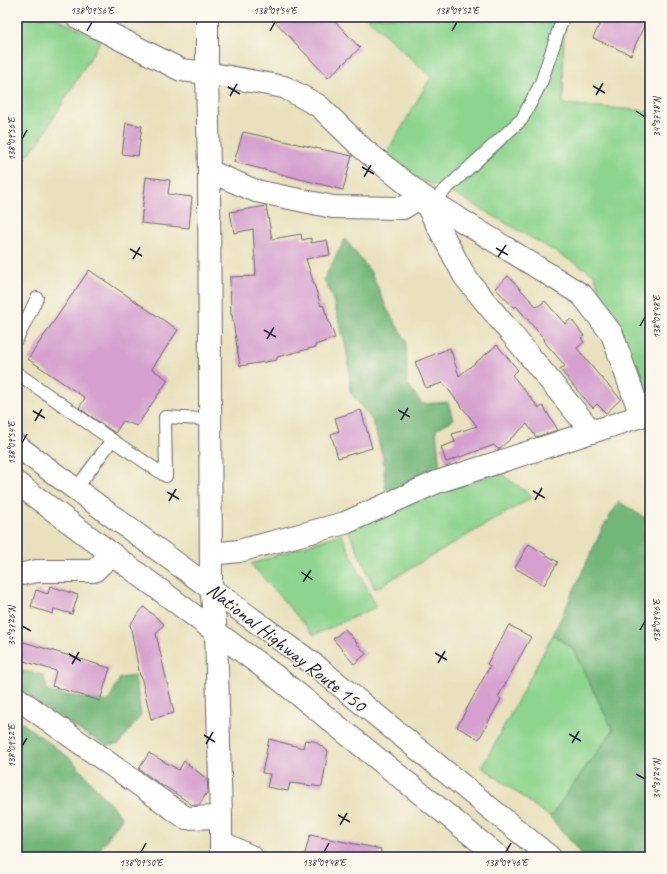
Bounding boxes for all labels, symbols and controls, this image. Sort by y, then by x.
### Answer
text: 138°09'56"E [70,4,115,17]
text: 138°09'54"E [253,4,298,17]
text: 138°09'52"E [435,4,480,17]
text: 34°37'18"N [650,95,663,137]
text: 138°09'56"E [5,116,18,161]
text: 138°09'48"E [650,294,663,339]
text: 138°09'54"E [5,420,18,465]
street label: National Highway Route 150 [202,577,373,719]
text: 138°09'46"E [650,598,663,643]
text: 34°37'26"N [5,604,18,646]
text: 138°09'52"E [5,723,18,768]
text: 34°37'24"N [650,757,663,799]
text: 138°09'50"E [119,856,164,869]
text: 138°09'48"E [302,856,347,869]
text: 138°09'46"E [484,856,529,869]

